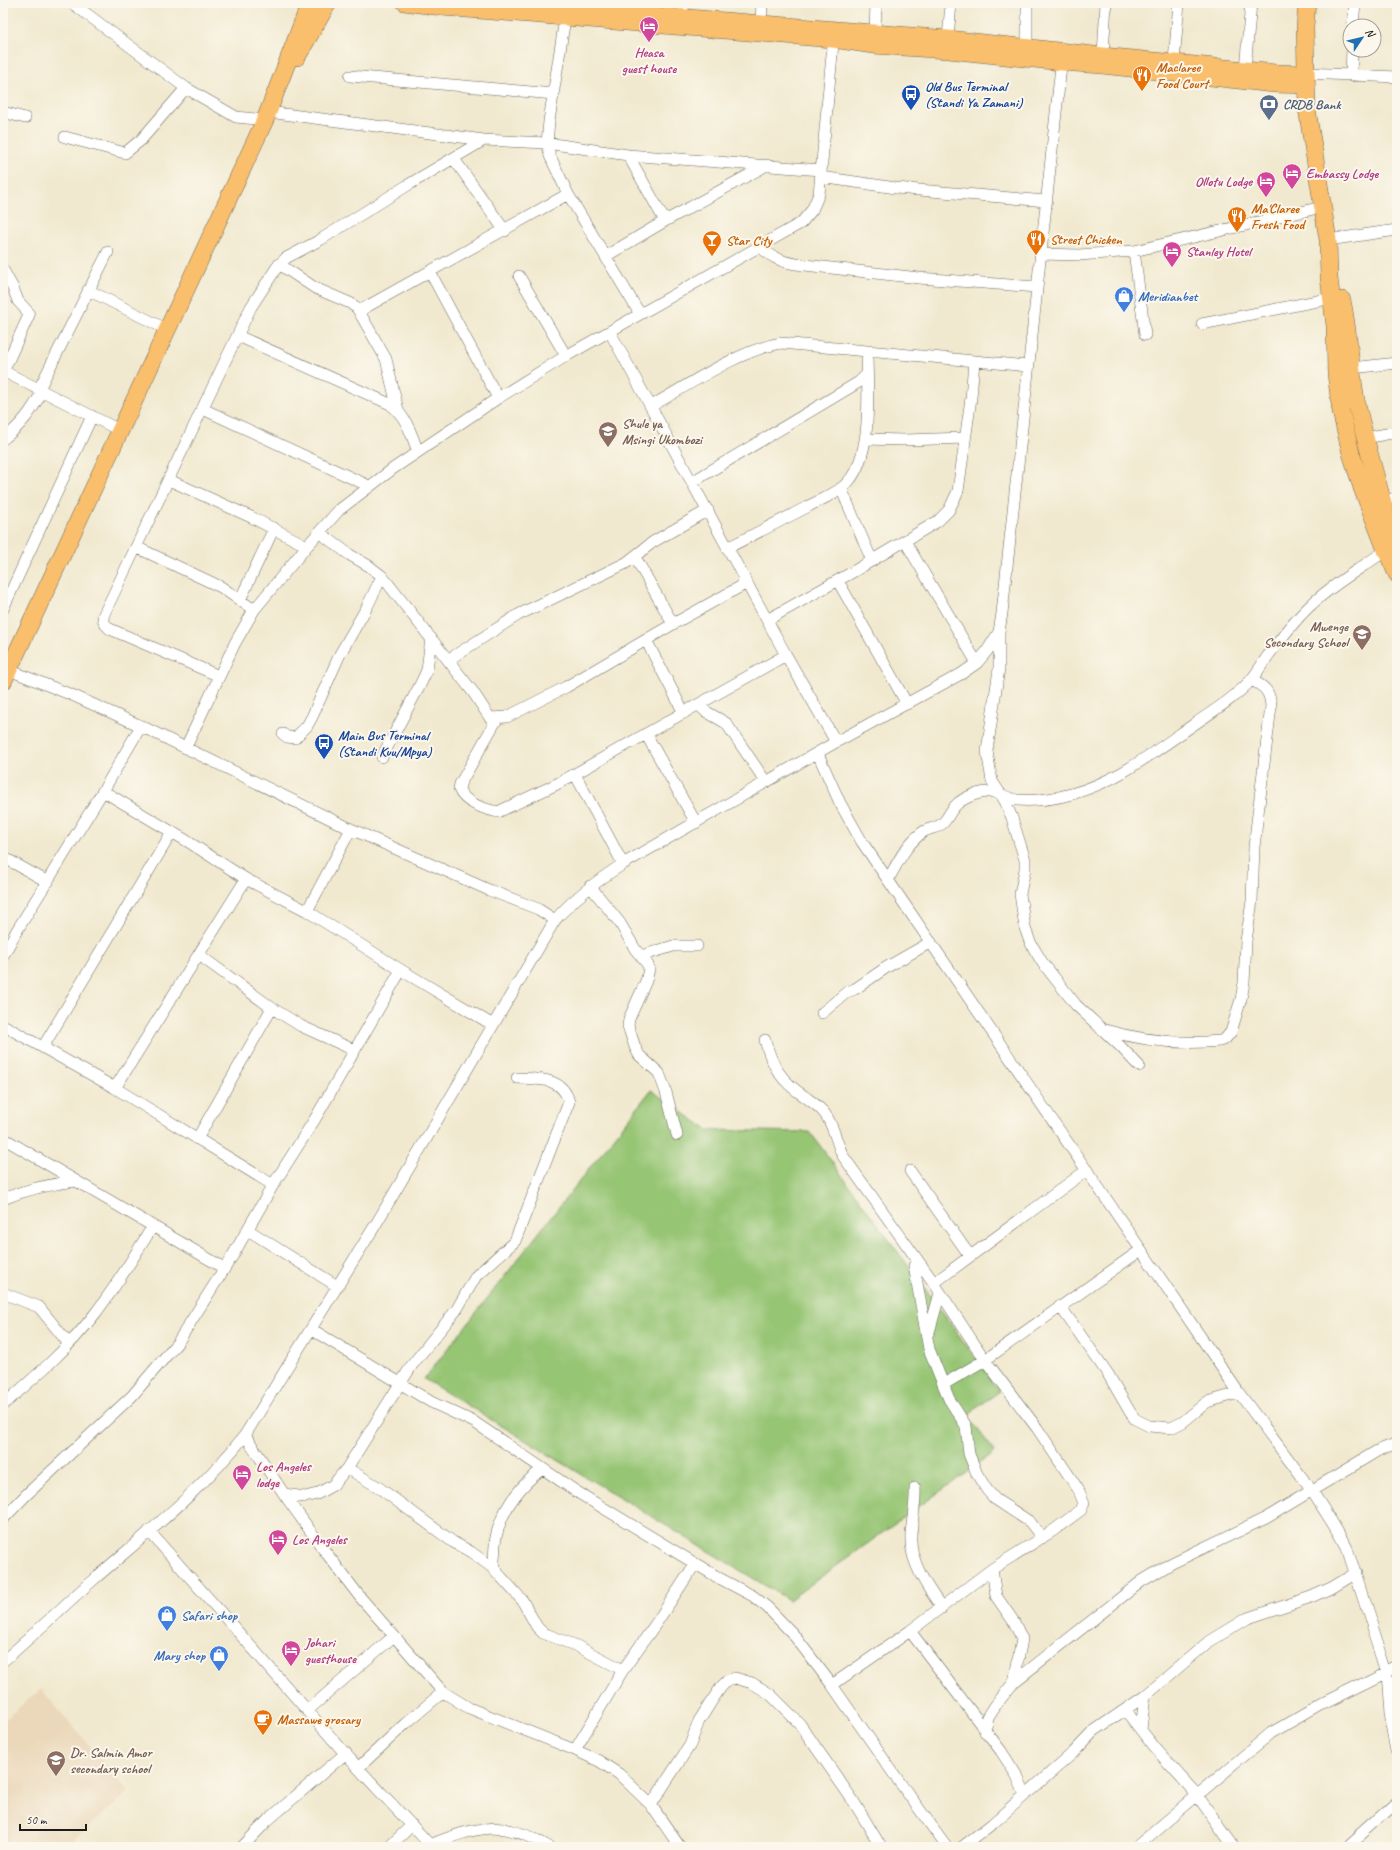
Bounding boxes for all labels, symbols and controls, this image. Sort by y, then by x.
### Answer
hotel icon: Heasa guest house [638,15,660,43]
north arrow [1342,18,1382,58]
text: N [1363,25,1379,41]
place label: Heasa guest house [622,44,677,77]
place label: Maclaree Food Court [1156,59,1211,92]
restaurant icon: Maclaree Food Court [1131,64,1153,92]
place label: Old Bus Terminal (Standi Ya Zamani) [925,78,1024,111]
bus stop icon: Old Bus Terminal (Standi Ya Zamani) [900,83,922,111]
bank icon: CRDB Bank [1258,93,1280,121]
place label: CRDB Bank [1283,96,1342,113]
hotel icon: Embassy Lodge [1281,162,1303,190]
place label: Embassy Lodge [1306,165,1380,182]
hotel icon: Ollotu Lodge [1255,170,1277,198]
place label: Ollotu Lodge [1195,173,1253,190]
place label: Ma'Claree Fresh Food [1251,200,1306,233]
restaurant icon: Ma'Claree Fresh Food [1226,205,1248,233]
restaurant icon: Street Chicken [1025,228,1047,256]
bar icon: Star City [701,229,723,257]
place label: Street Chicken [1050,231,1122,248]
place label: Star City [726,232,773,249]
hotel icon: Stanley Hotel [1161,240,1183,268]
place label: Stanley Hotel [1186,243,1253,260]
shop icon: Meridianbet [1113,285,1135,313]
place label: Meridianbet [1138,288,1200,305]
place label: Shule ya Msingi Ukombozi [622,415,704,448]
school or university icon: Shule ya Msingi Ukombozi [597,420,619,448]
place label: Mwenge Secondary School [1264,618,1351,651]
school or university icon: Mwenge Secondary School [1351,623,1373,651]
place label: Main Bus Terminal (Standi Kuu/Mpya) [338,727,433,760]
bus stop icon: Main Bus Terminal (Standi Kuu/Mpya) [313,732,335,760]
place label: Los Angeles lodge [256,1458,313,1491]
hotel icon: Los Angeles lodge [231,1463,253,1491]
hotel icon: Los Angeles [267,1528,289,1556]
place label: Los Angeles [292,1531,349,1548]
shop icon: Safari shop [156,1604,178,1632]
place label: Safari shop [181,1607,239,1624]
place label: Johari guesthouse [304,1634,357,1667]
hotel icon: Johari guesthouse [280,1639,302,1667]
shop icon: Mary shop [208,1644,230,1672]
place label: Mary shop [153,1647,207,1664]
cafe icon: Massawe grosary [252,1708,274,1736]
place label: Massawe grosary [277,1711,361,1728]
place label: Dr. Salmin Amor secondary school [70,1744,153,1777]
school or university icon: Dr. Salmin Amor secondary school [45,1749,67,1777]
scale bar [20,1806,86,1832]
text: 50 m [26,1812,48,1828]

